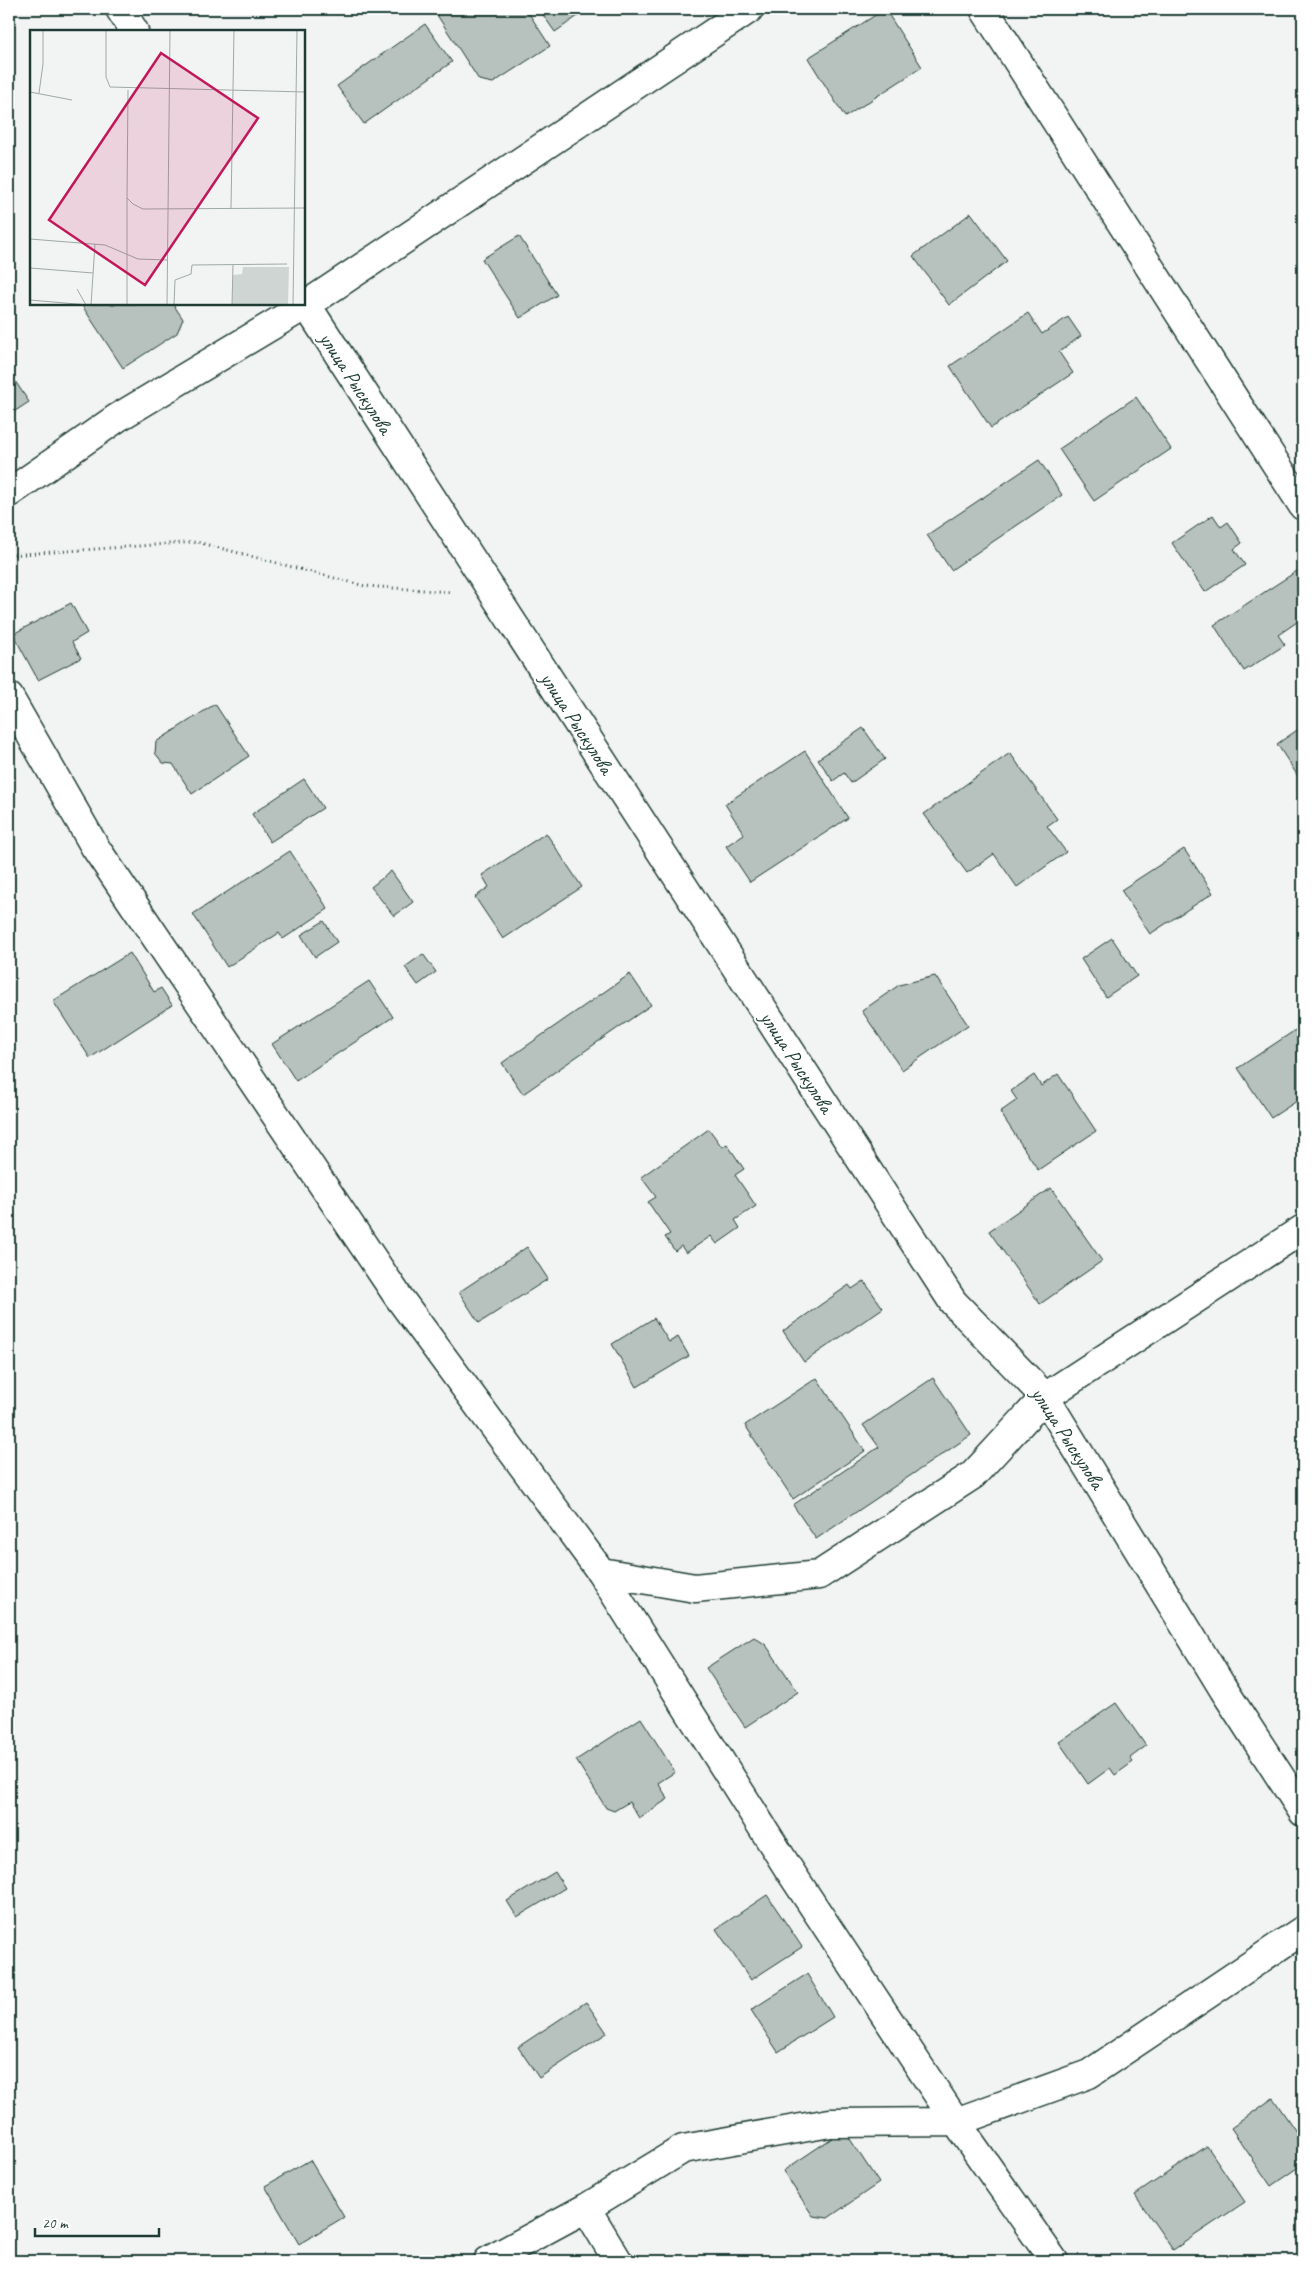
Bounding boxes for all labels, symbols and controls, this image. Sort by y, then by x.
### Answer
inset map [30,30,305,305]
street label: улица Рыскулова [312,325,400,441]
street label: улица Рыскулова [533,665,621,781]
street label: улица Рыскулова [753,1004,841,1120]
street label: улица Рыскулова [1024,1380,1112,1496]
scale bar [35,2205,159,2237]
text: 20 m [42,2214,69,2233]

